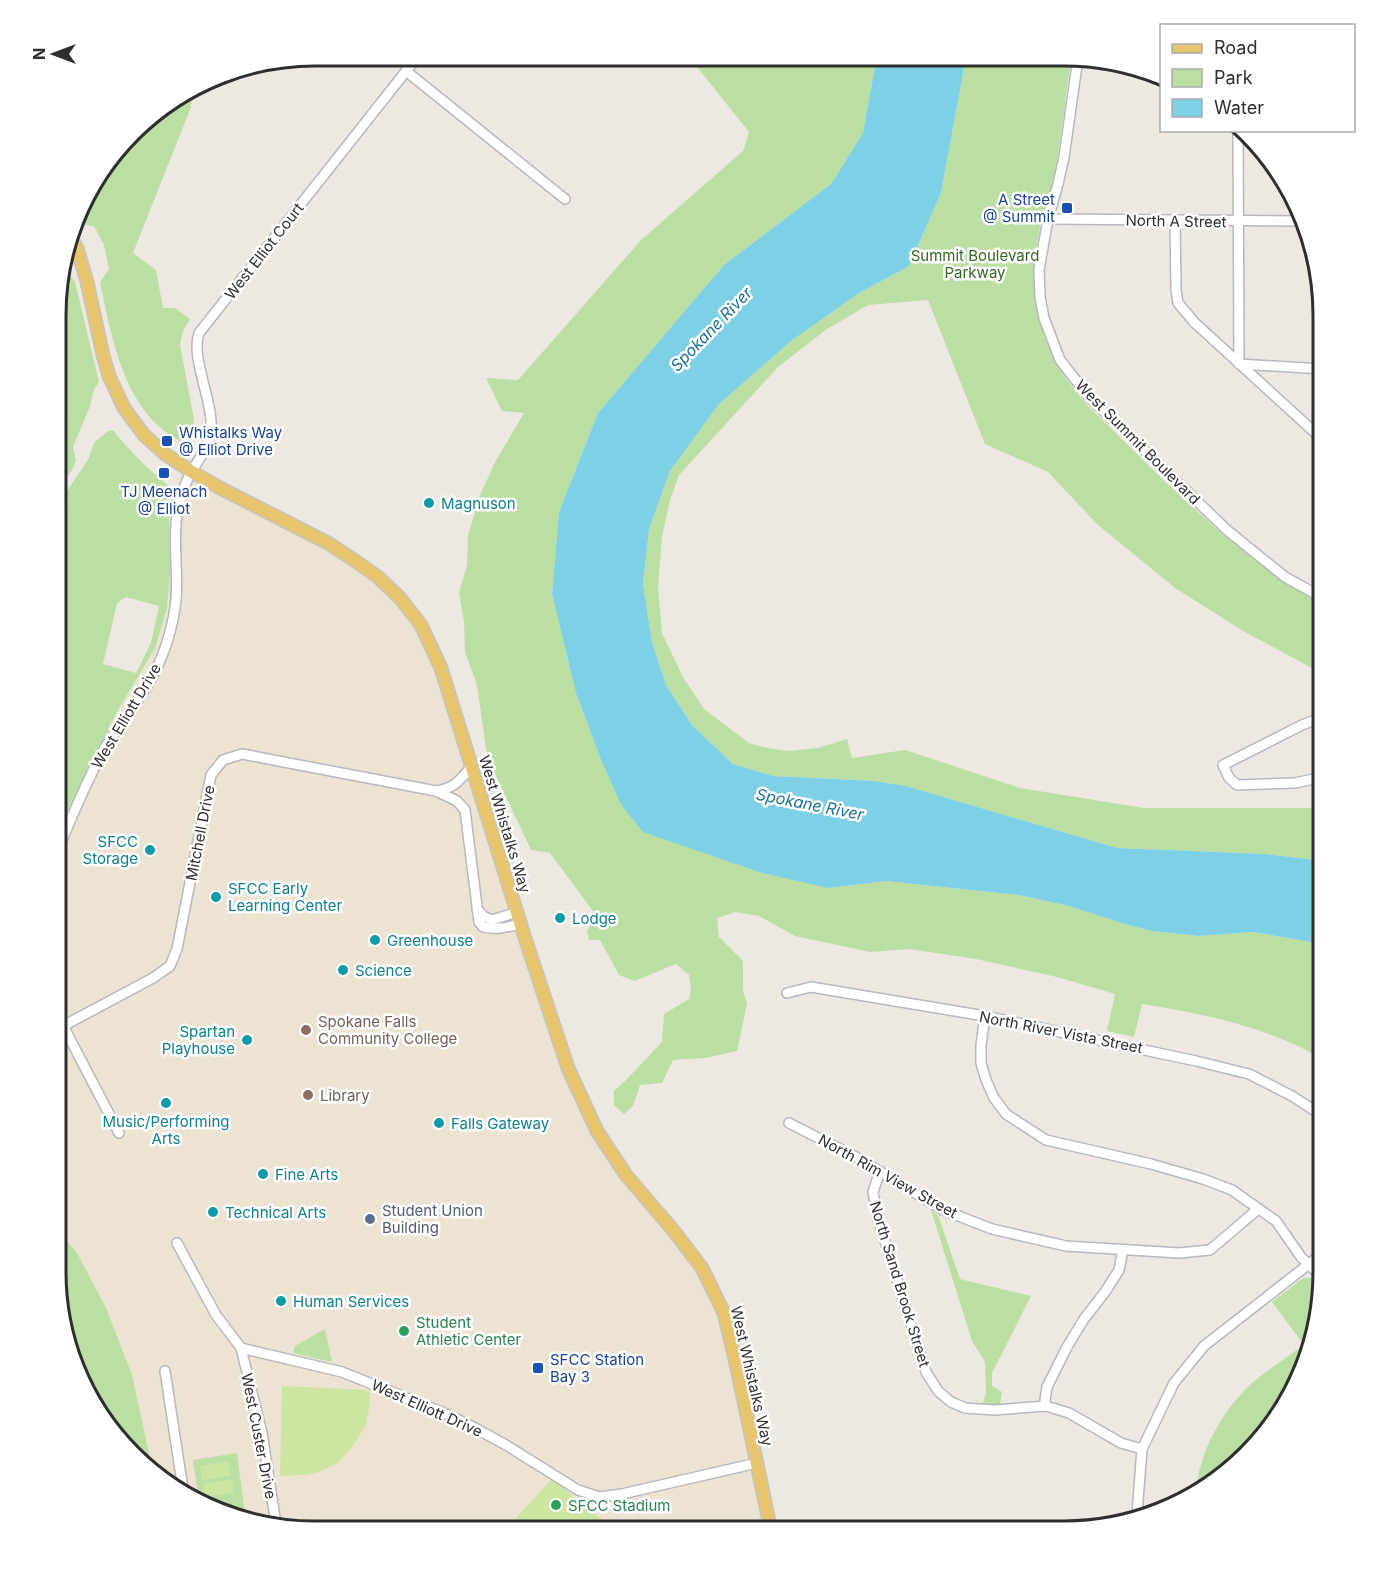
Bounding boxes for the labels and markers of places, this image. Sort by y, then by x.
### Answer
place label: A Street @ Summit [983,190,1055,226]
marker: A Street @ Summit [1060,201,1074,215]
place label: Whistalks Way @ Elliot Drive [179,423,283,459]
marker: Whistalks Way @ Elliot Drive [160,434,174,448]
marker: TJ Meenach @ Elliot [157,466,171,480]
place label: TJ Meenach @ Elliot [121,482,207,518]
place label: Magnuson [441,494,516,513]
marker: Magnuson [422,496,436,510]
place label: SFCC Storage [83,832,138,868]
marker: SFCC Storage [143,843,157,857]
place label: SFCC Early Learning Center [228,879,343,915]
marker: SFCC Early Learning Center [209,890,223,904]
place label: Lodge [572,909,617,928]
marker: Lodge [553,911,567,925]
place label: Greenhouse [387,931,473,950]
marker: Greenhouse [368,933,382,947]
place label: Science [355,961,412,980]
marker: Science [336,963,350,977]
place label: Spokane Falls Community College [318,1012,457,1048]
place label: Spartan Playhouse [162,1022,235,1058]
marker: Spokane Falls Community College [299,1023,313,1037]
marker: Spartan Playhouse [240,1033,254,1047]
place label: Library [320,1086,370,1105]
marker: Library [301,1088,315,1102]
marker: Music/Performing Arts [159,1096,173,1110]
place label: Music/Performing Arts [103,1112,229,1148]
place label: Falls Gateway [451,1114,550,1133]
marker: Falls Gateway [432,1116,446,1130]
place label: Fine Arts [275,1165,338,1184]
marker: Fine Arts [256,1167,270,1181]
place label: Student Union Building [382,1201,483,1237]
place label: Technical Arts [225,1203,326,1222]
marker: Technical Arts [206,1205,220,1219]
marker: Student Union Building [363,1212,377,1226]
place label: Human Services [293,1292,409,1311]
marker: Human Services [274,1294,288,1308]
place label: Student Athletic Center [416,1313,522,1349]
marker: Student Athletic Center [397,1324,411,1338]
place label: SFCC Station Bay 3 [550,1350,644,1386]
marker: SFCC Station Bay 3 [531,1361,545,1375]
place label: SFCC Stadium [568,1496,670,1515]
marker: SFCC Stadium [549,1498,563,1512]

